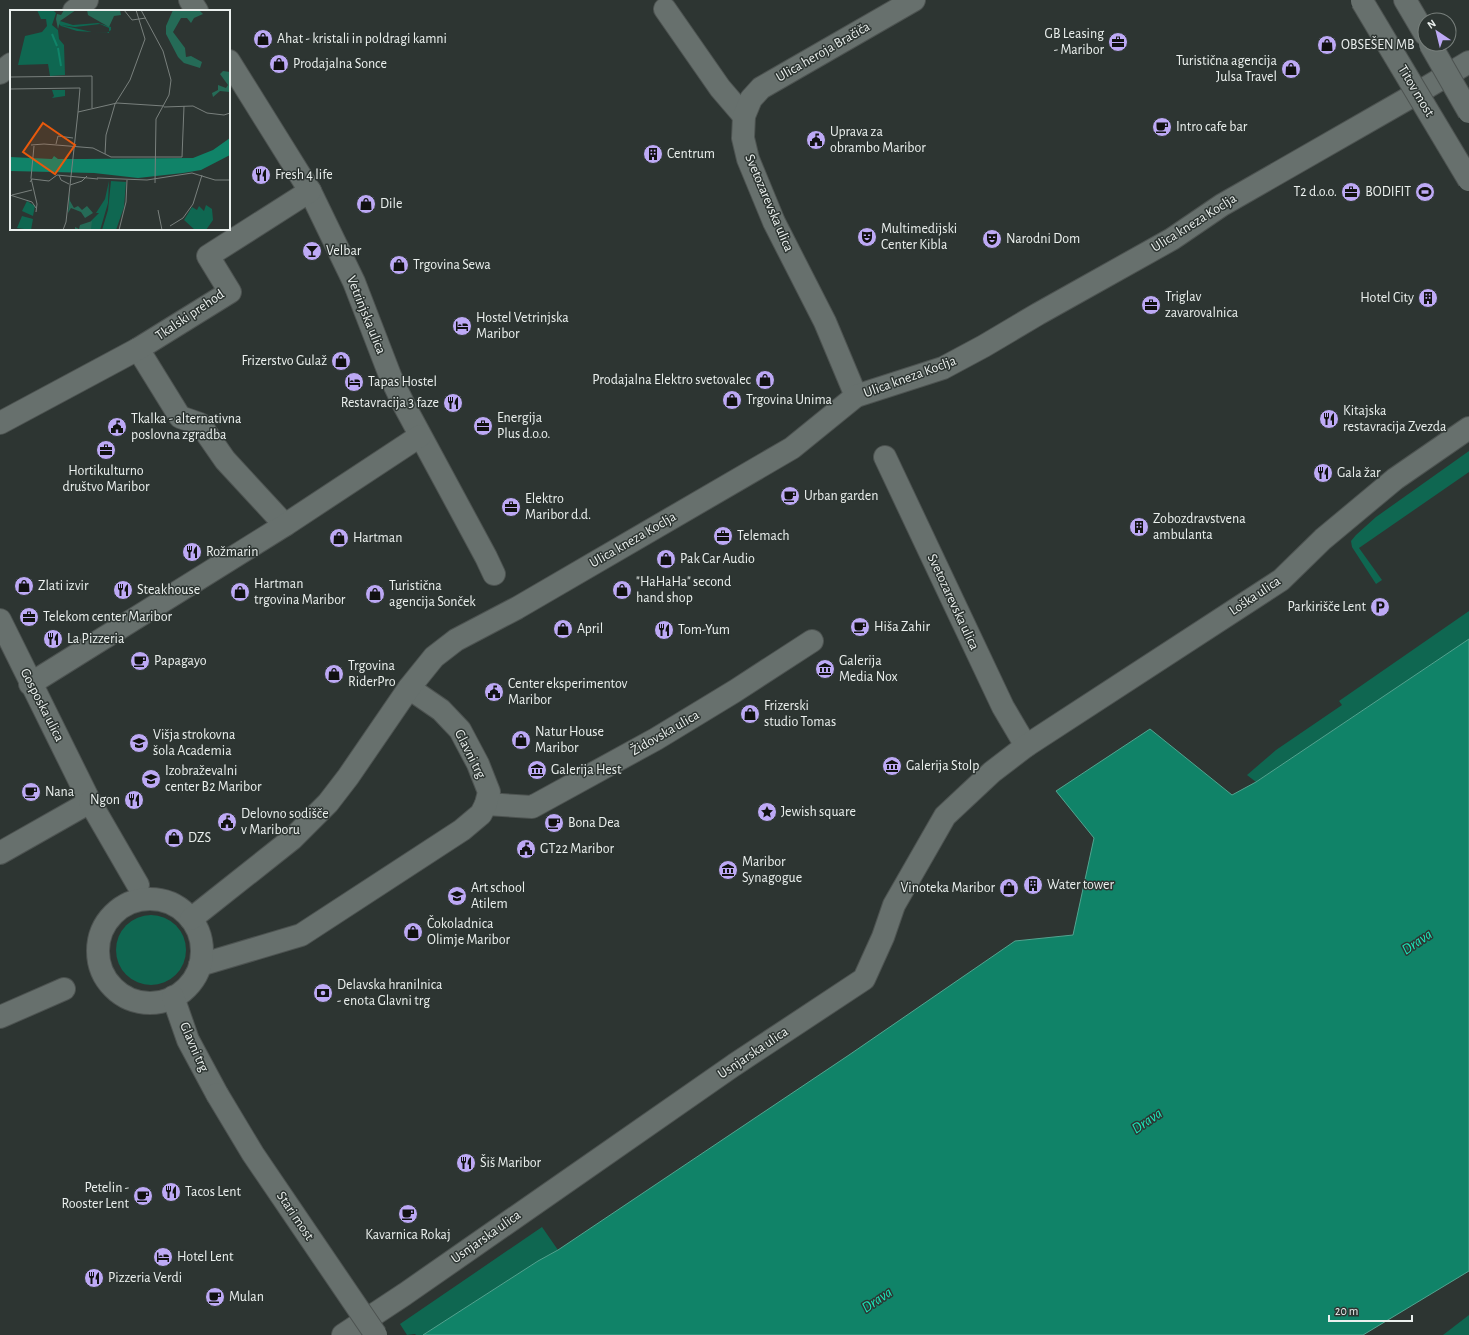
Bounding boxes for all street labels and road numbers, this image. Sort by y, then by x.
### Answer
street label: Ulica heroja Bračiča [774,19,873,85]
street label: Titov most [1395,63,1437,120]
street label: Svetozarevska ulica [742,152,796,254]
street label: Ulica kneza Koclja [1149,191,1239,255]
street label: Vetrinjska ulica [344,274,388,357]
street label: Tkalski prehod [153,287,227,343]
street label: Ulica kneza Koclja [862,354,959,400]
street label: Ulica kneza Koclja [587,509,679,570]
street label: Svetozarevska ulica [925,552,982,653]
street label: Loška ulica [1227,574,1284,618]
street label: Gosposka ulica [18,666,67,744]
street label: Židovska ulica [627,706,702,758]
street label: Glavni trg [452,727,488,781]
street label: Glavni trg [177,1020,211,1074]
street label: Usnjarska ulica [715,1024,791,1082]
street label: Stari most [274,1189,317,1243]
street label: Usnjarska ulica [449,1208,524,1266]

